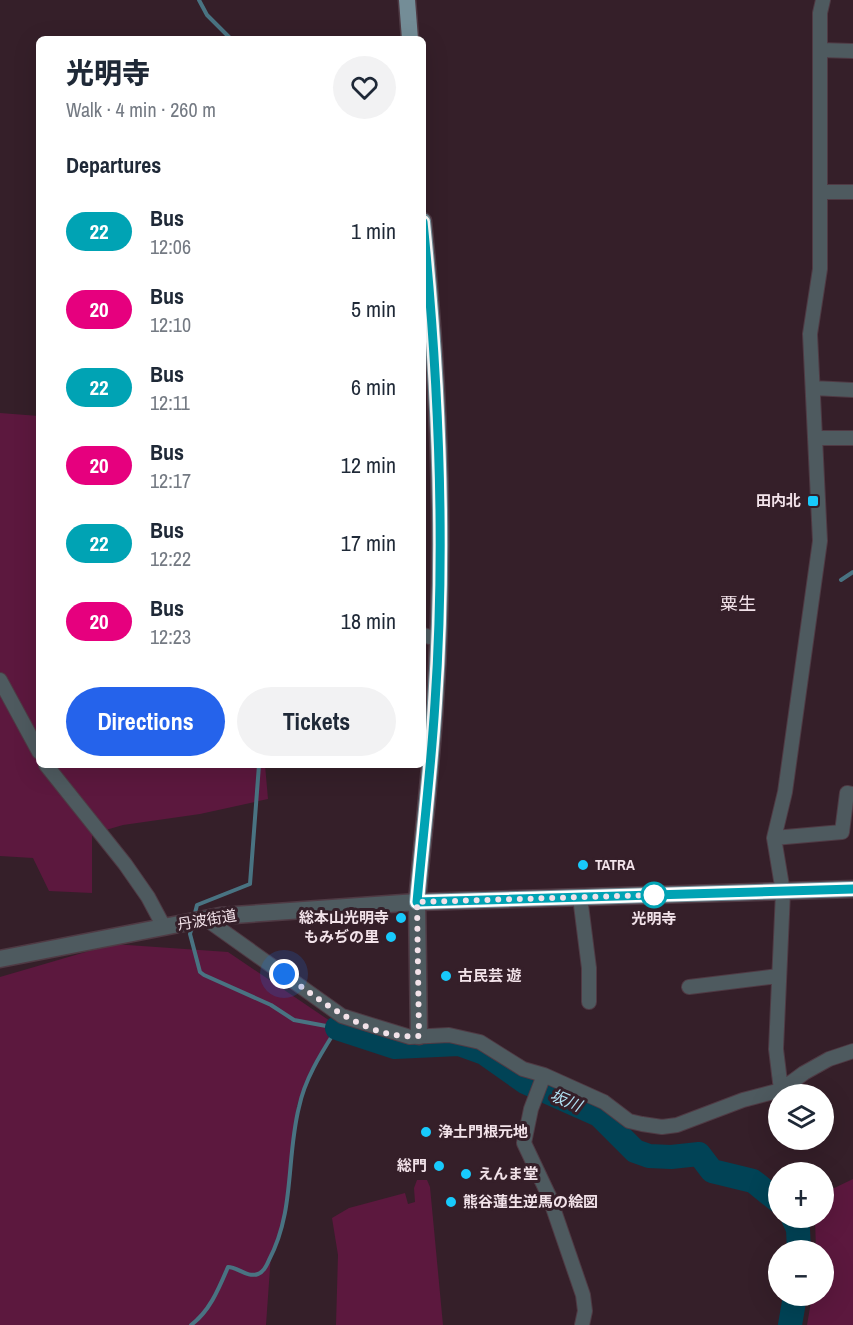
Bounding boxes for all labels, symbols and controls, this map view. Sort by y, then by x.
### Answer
text: 光明寺 [66,54,150,92]
button: heart [333,56,396,119]
text: Walk · 4 min · 260 m [66,96,216,123]
text: Departures [66,150,161,180]
text: Bus [150,203,184,233]
text: 1 min [351,216,396,246]
text: 22 [89,217,109,246]
text: 12:06 [150,233,191,260]
text: Bus [150,281,184,311]
text: 5 min [351,294,396,324]
text: 20 [89,295,109,324]
text: 12:10 [150,311,191,338]
text: Bus [150,359,184,389]
text: 6 min [351,372,396,402]
text: 22 [89,373,109,402]
text: 12:11 [150,389,190,416]
text: Bus [150,437,184,467]
text: 12 min [341,450,396,480]
text: 20 [89,451,109,480]
text: 12:17 [150,467,191,494]
place label: 田内北 [756,490,801,511]
marker: 田内北 [806,494,820,508]
text: Bus [150,515,184,545]
text: 17 min [341,528,396,558]
text: 22 [89,529,109,558]
text: 12:22 [150,545,191,572]
district label: 粟生 [720,591,756,616]
text: Bus [150,593,184,623]
text: 18 min [341,606,396,636]
text: 20 [89,607,109,636]
text: 12:23 [150,623,191,650]
button: Directions [66,687,225,756]
button: Tickets [237,687,396,756]
place label: TATRA [595,854,635,875]
marker: TATRA [576,858,590,872]
marker: 光明寺 [641,882,667,908]
street label: 丹波街道 [176,904,238,935]
place label: 総本山光明寺 [299,907,389,928]
place label: 光明寺 [631,908,677,929]
marker: 総本山光明寺 [394,911,408,925]
place label: もみぢの里 [304,926,379,947]
marker: もみぢの里 [384,930,398,944]
your location [269,959,299,989]
place label: 古民芸 遊 [458,965,521,986]
marker: 古民芸 遊 [439,969,453,983]
water label: 坂川 [547,1084,587,1117]
map controls [768,1084,834,1306]
button: layers [768,1084,834,1150]
place label: 浄土門根元地 [438,1121,528,1142]
marker: 浄土門根元地 [419,1125,433,1139]
place label: 総門 [397,1155,427,1176]
marker: 総門 [432,1159,446,1173]
button: + [768,1162,834,1228]
place label: えんま堂 [478,1163,538,1184]
marker: えんま堂 [459,1167,473,1181]
place label: 熊谷蓮生逆馬の絵図 [463,1191,598,1212]
marker: 熊谷蓮生逆馬の絵図 [444,1195,458,1209]
button: − [768,1240,834,1306]

